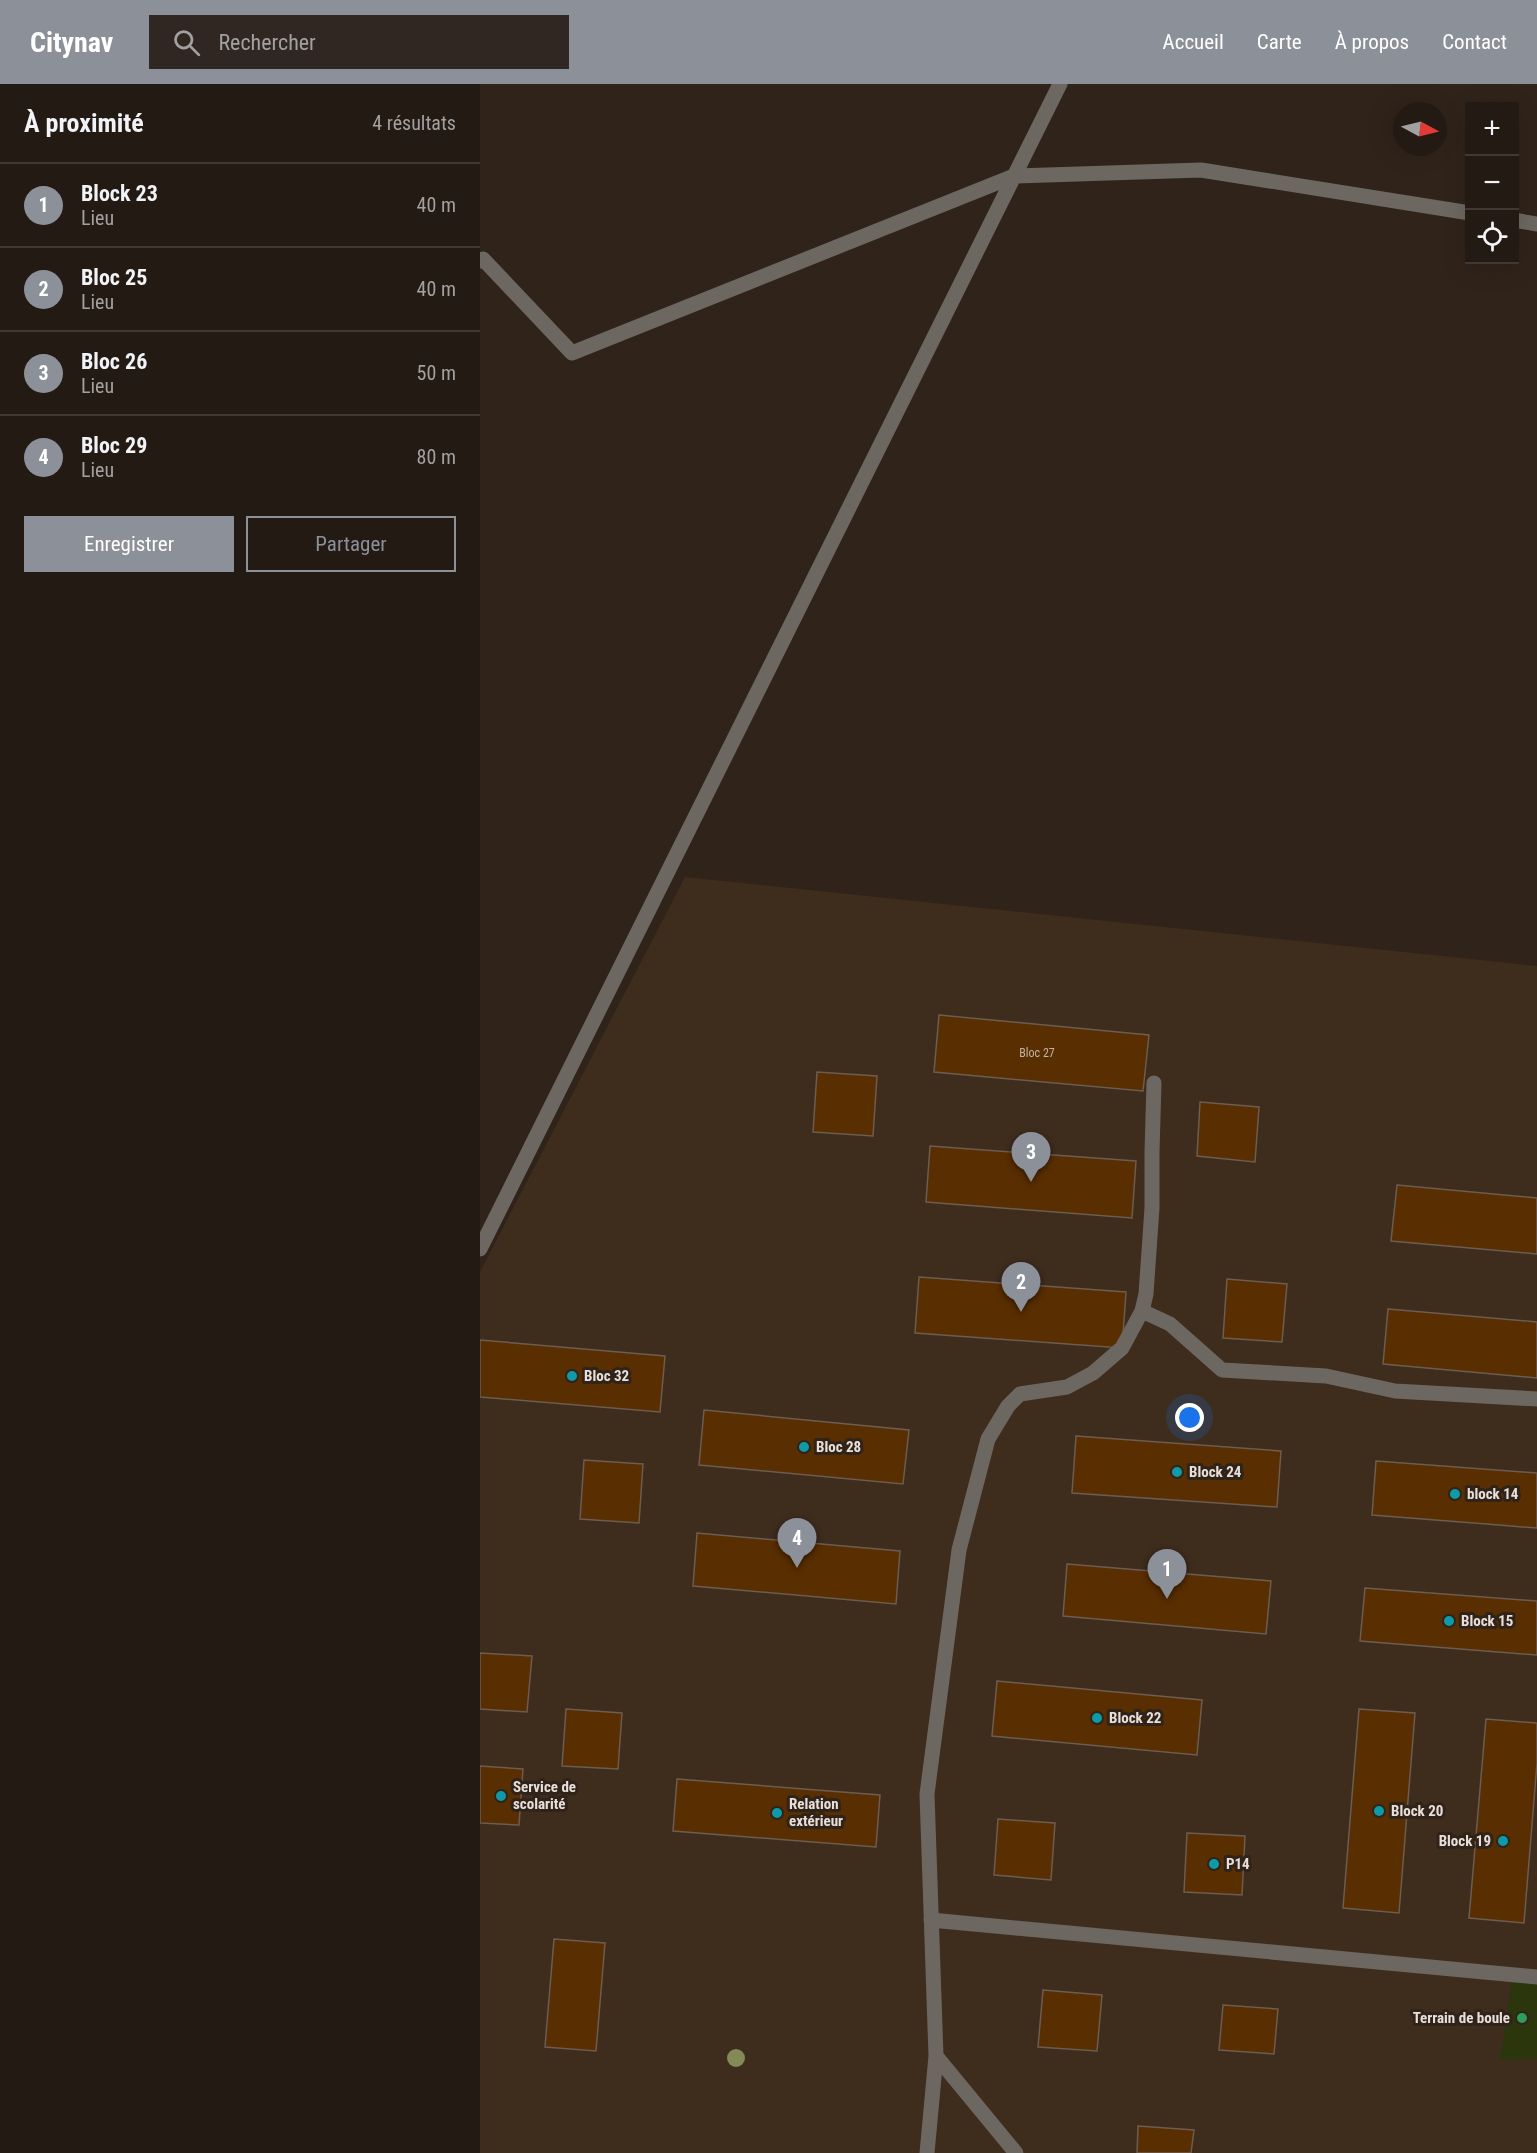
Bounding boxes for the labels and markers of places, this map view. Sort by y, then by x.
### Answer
pin: 3 [1012,1132,1050,1182]
pin: 2 [1002,1262,1040,1312]
place label: Bloc 32 [584,1367,629,1385]
marker: Bloc 32 [565,1369,579,1383]
place label: Bloc 28 [816,1438,861,1456]
marker: Bloc 28 [797,1440,811,1454]
place label: Block 24 [1189,1463,1242,1481]
marker: Block 24 [1170,1465,1184,1479]
place label: block 14 [1467,1485,1519,1503]
marker: block 14 [1448,1487,1462,1501]
pin: 4 [778,1518,816,1568]
pin: 1 [1148,1550,1186,1599]
place label: Block 15 [1461,1612,1513,1630]
marker: Block 15 [1442,1614,1456,1628]
place label: Block 22 [1109,1709,1161,1727]
marker: Block 22 [1090,1711,1104,1725]
place label: Service de scolarité [513,1778,576,1813]
marker: Service de scolarité [494,1789,508,1803]
place label: Relation extérieur [789,1795,843,1830]
place label: Block 20 [1391,1802,1443,1820]
marker: Block 20 [1372,1804,1386,1818]
marker: Relation extérieur [770,1806,784,1820]
place label: Block 19 [1439,1832,1491,1850]
marker: Block 19 [1496,1834,1510,1848]
place label: P14 [1226,1855,1250,1873]
marker: P14 [1207,1857,1221,1871]
place label: Terrain de boule [1413,2009,1510,2027]
marker: Terrain de boule [1515,2011,1529,2025]

